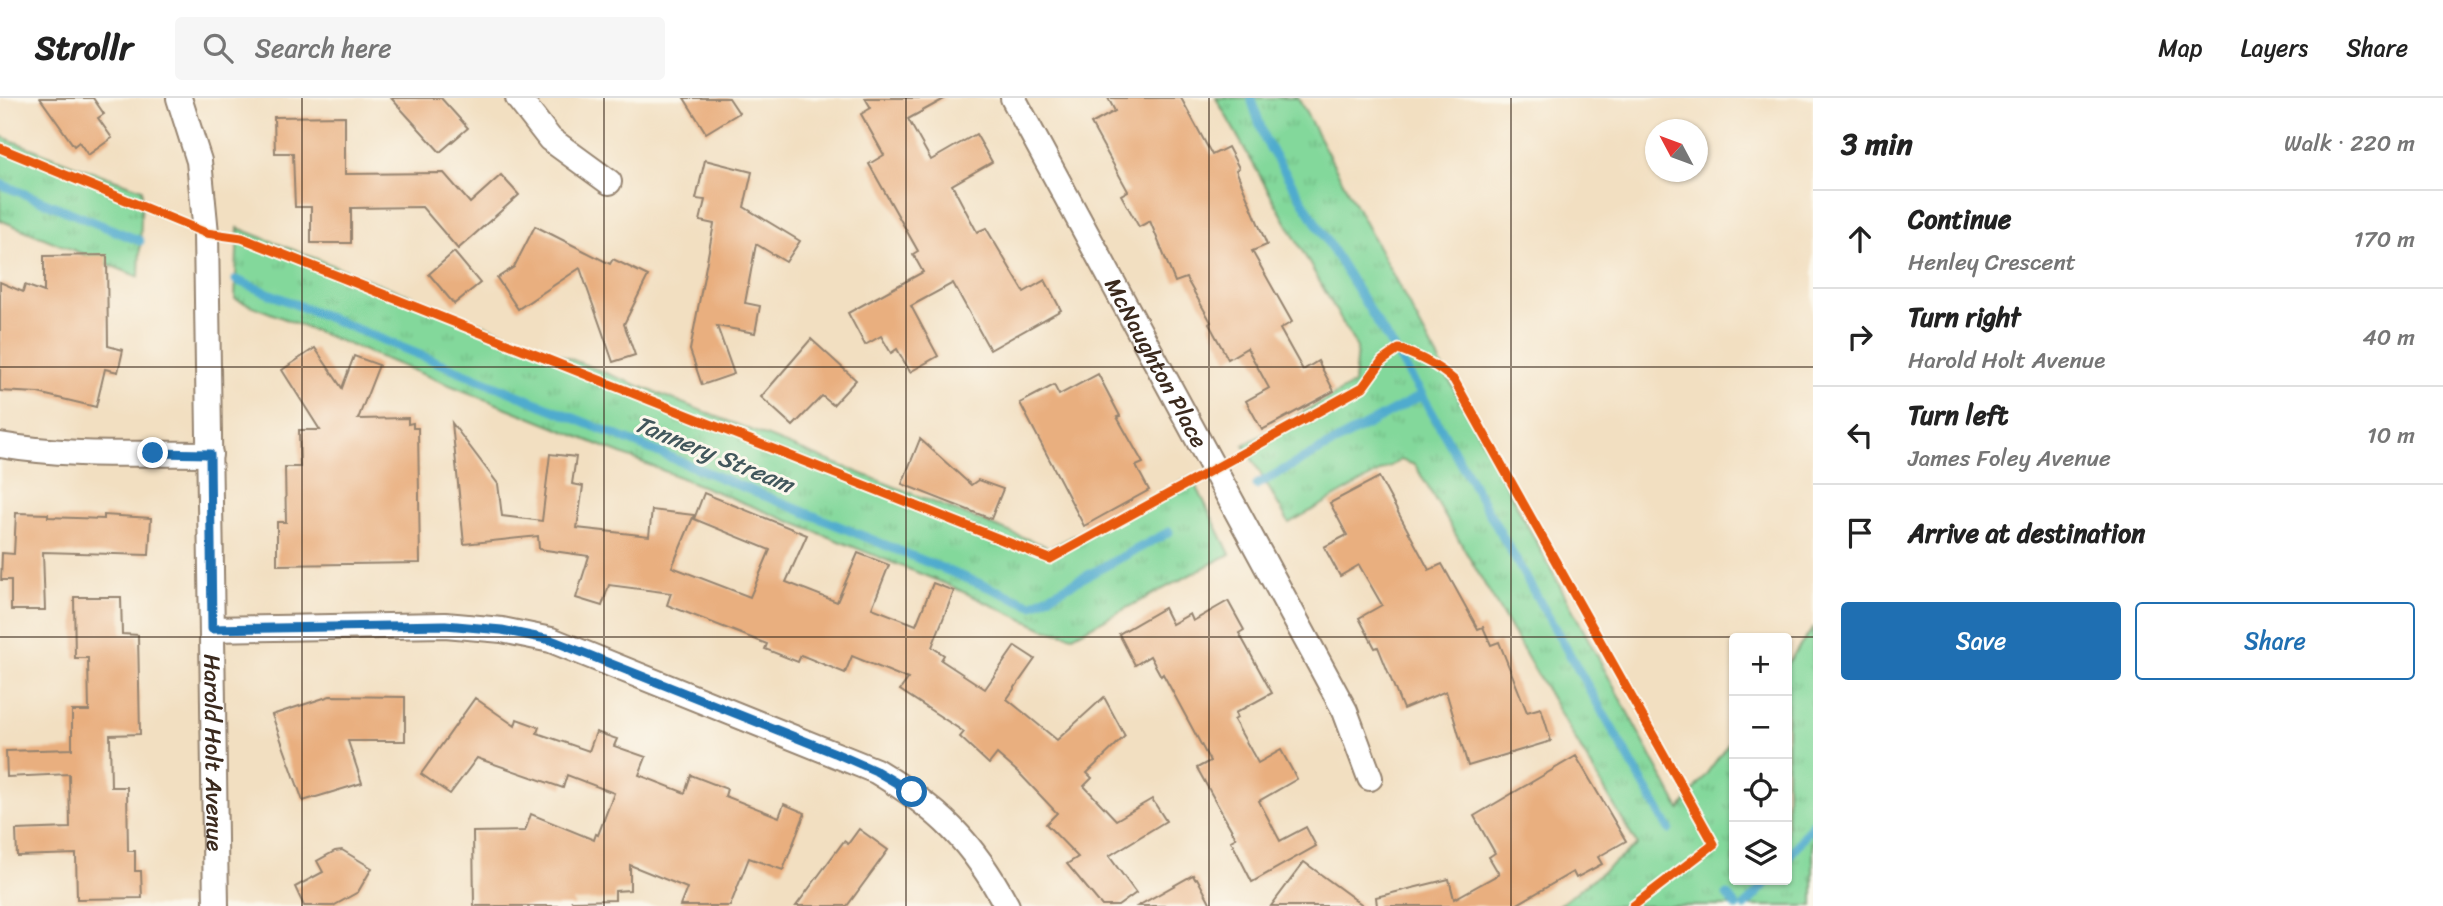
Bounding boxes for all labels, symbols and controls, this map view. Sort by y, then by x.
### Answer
search box [175,17,665,80]
text: Strollr [35,19,133,77]
text: Search here [255,25,392,71]
text: Map [2158,27,2203,69]
text: Layers [2241,27,2308,69]
text: Share [2346,27,2408,69]
icon: search [199,29,237,67]
text: 3 min [1841,117,1913,171]
north arrow [1645,119,1708,182]
text: Walk · 220 m [2284,123,2415,164]
text: Continue [1908,196,2011,242]
text: 170 m [2354,219,2415,260]
icon: ahead [1841,220,1879,258]
text: Henley Crescent [1908,242,2076,283]
street label: McNaughton Place [1093,270,1219,456]
text: Turn right [1908,294,2021,340]
text: 40 m [2362,317,2415,358]
icon: right [1841,318,1879,356]
text: Harold Holt Avenue [1908,340,2105,381]
text: Turn left [1908,392,2008,438]
water label: Tannery Stream [628,403,802,506]
text: 10 m [2367,415,2415,456]
icon: left [1841,416,1879,454]
route end [137,437,168,468]
text: James Foley Avenue [1908,438,2111,479]
text: Arrive at destination [1908,510,2145,556]
icon: arrive [1841,514,1879,552]
button: Save [1841,602,2121,680]
button: Share [2135,602,2415,680]
map controls [1729,633,1792,885]
button: + [1729,633,1792,696]
street label: Harold Holt Avenue [191,654,235,852]
button: − [1729,696,1792,759]
button: locate [1729,759,1792,822]
route start [896,776,927,807]
button: layers [1729,822,1792,885]

